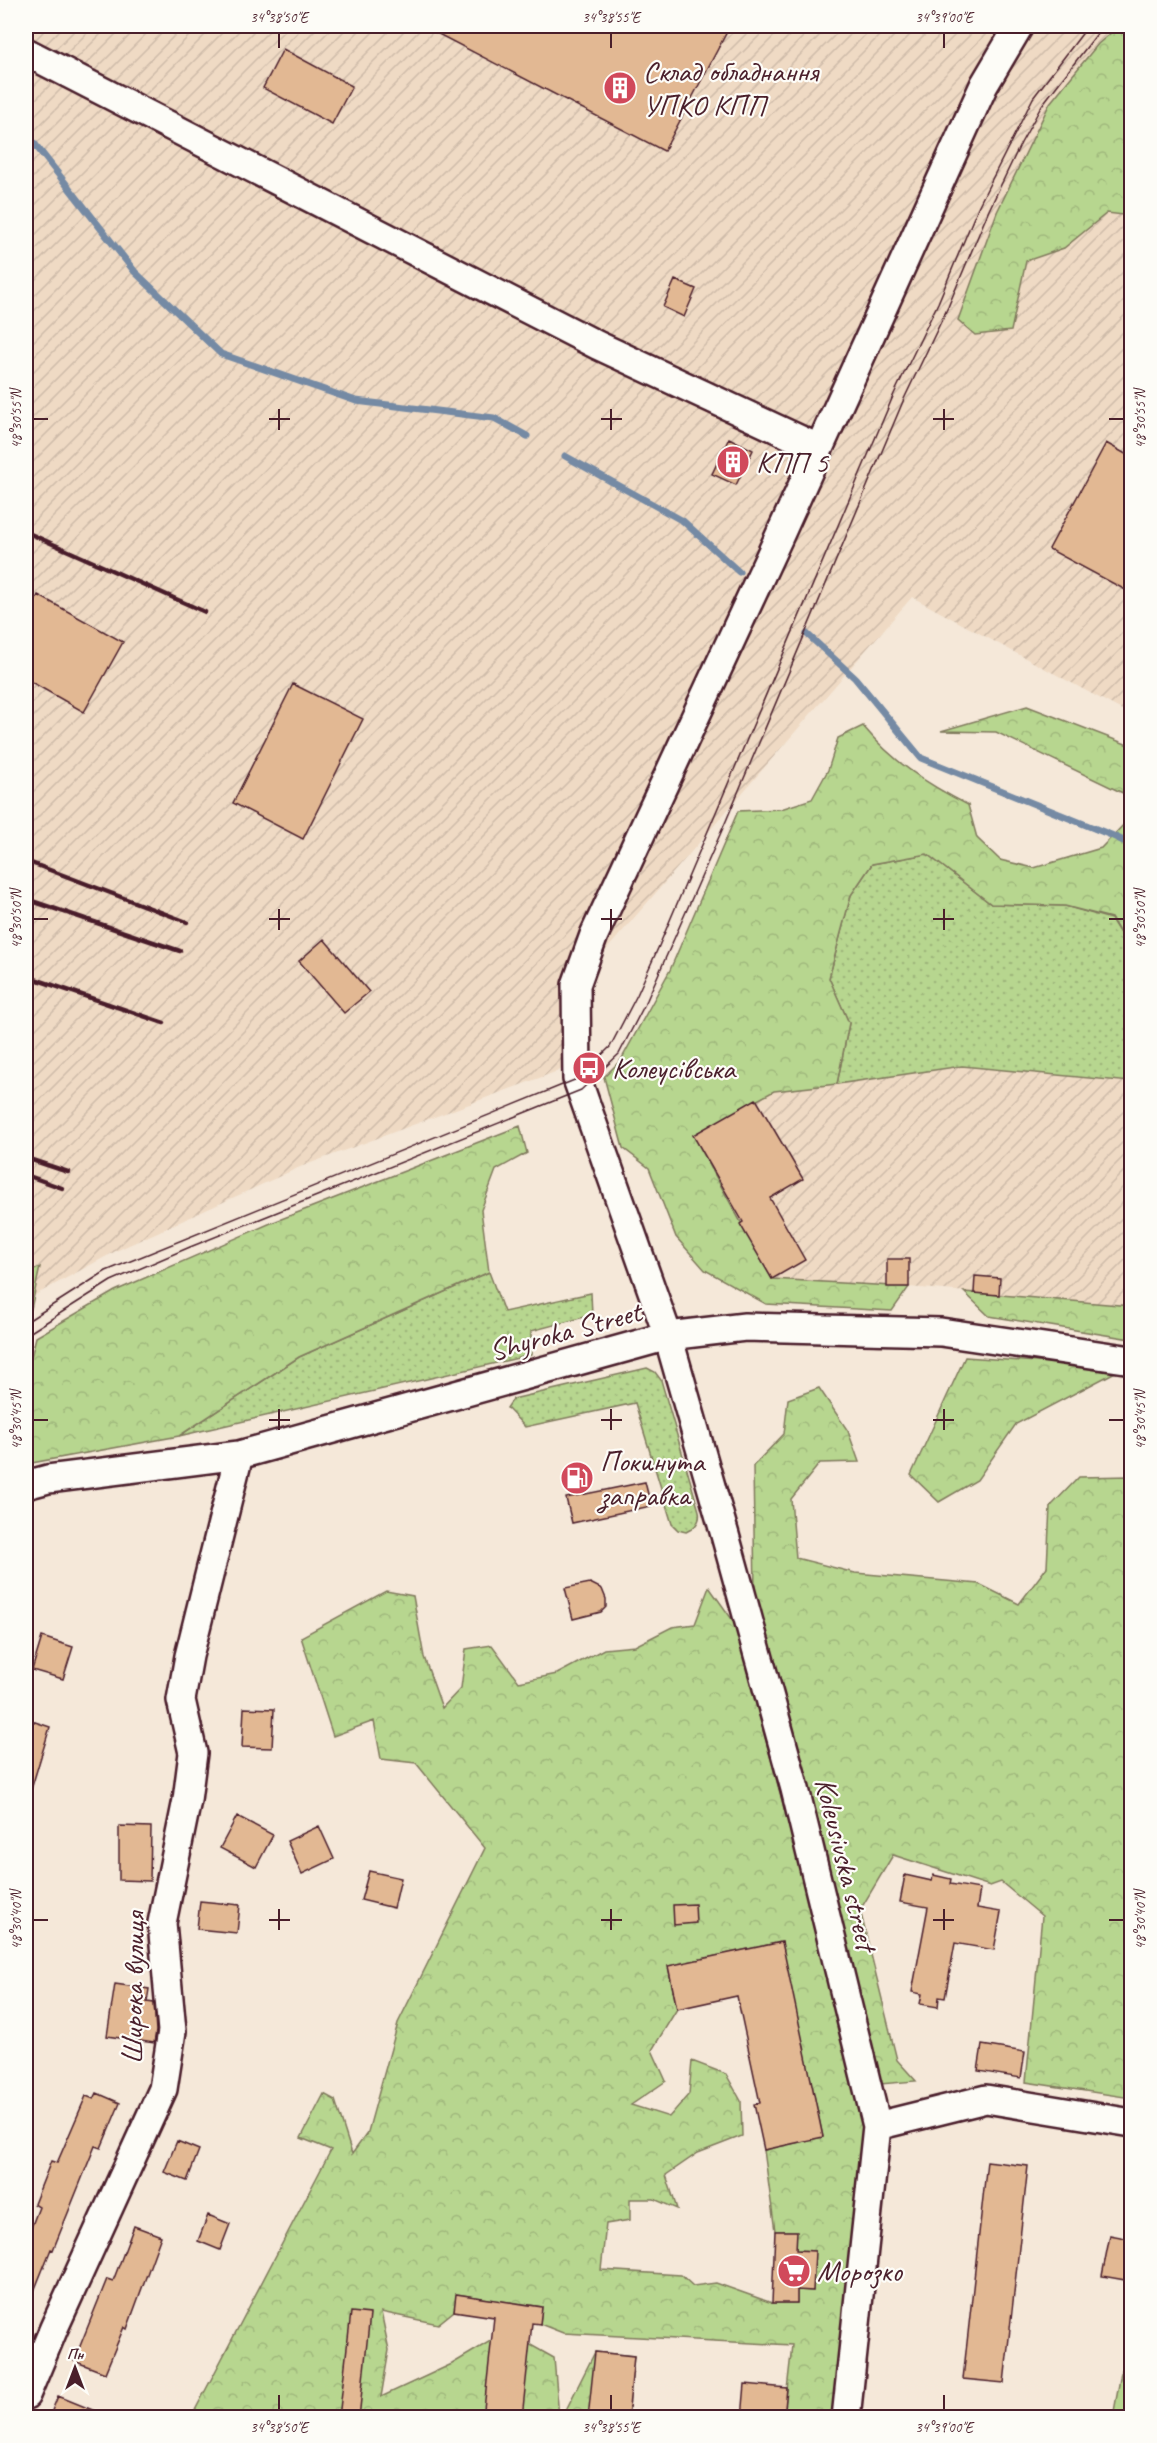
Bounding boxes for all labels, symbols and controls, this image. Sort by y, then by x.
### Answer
text: 34°38'50"E [250,8,310,27]
text: 34°38'55"E [582,8,642,27]
text: 34°39'00"E [915,8,975,27]
place label: Склад обладнання УПКО КПП [643,52,820,124]
building icon: Склад обладнання УПКО КПП [602,70,638,106]
text: 48°30'55"N [7,386,26,449]
text: 48°30'55"N [1131,386,1150,449]
place label: КПП 5 [756,443,829,481]
building icon: КПП 5 [715,444,751,480]
text: 48°30'50"N [7,886,26,949]
text: 48°30'50"N [1131,886,1150,949]
place label: Колеусівська [612,1049,737,1087]
bus stop icon: Колеусівська [571,1050,607,1086]
street label: Shyroka Street [485,1292,648,1370]
text: 48°30'45"N [7,1387,26,1450]
text: 48°30'45"N [1131,1387,1150,1450]
place label: Покинута заправка [596,1442,706,1514]
fuel station icon: Покинута заправка [559,1460,595,1496]
street label: Koleusivska street [806,1774,887,1958]
text: 48°30'40"N [7,1887,26,1950]
text: 48°30'40"N [1131,1887,1150,1950]
street label: Широка вулиця [113,1909,153,2065]
place label: Морозко [817,2252,903,2290]
supermarket icon: Морозко [776,2253,812,2289]
north arrow [45,2338,105,2398]
text: Пн [67,2344,84,2364]
text: 34°38'50"E [250,2418,310,2437]
text: 34°38'55"E [582,2418,642,2437]
text: 34°39'00"E [915,2418,975,2437]

